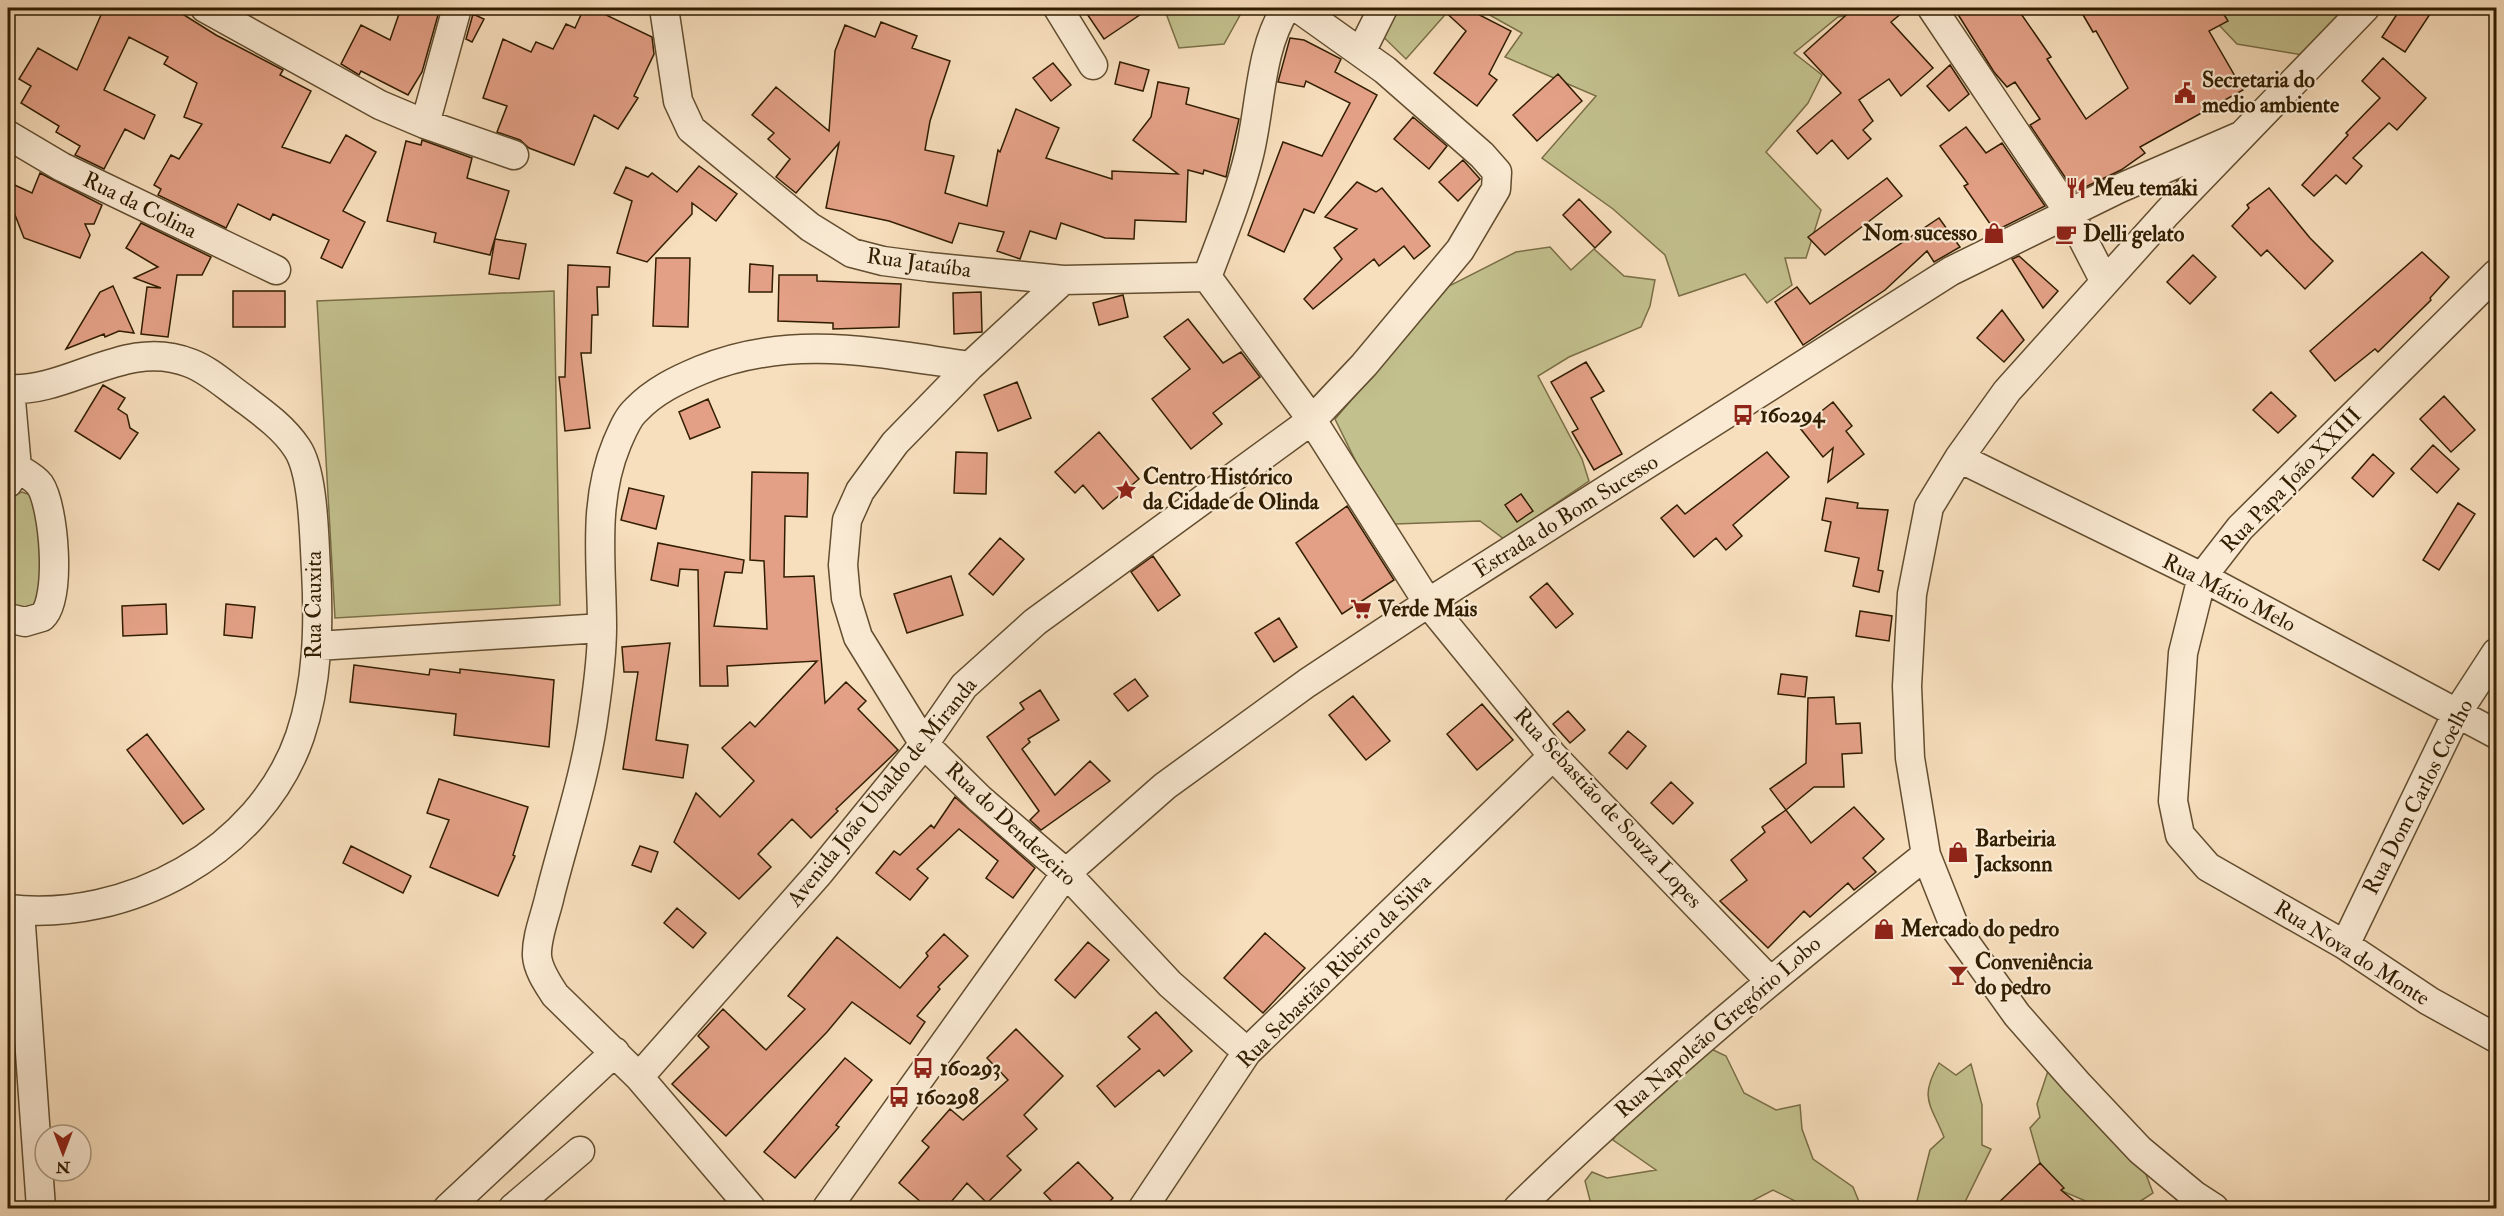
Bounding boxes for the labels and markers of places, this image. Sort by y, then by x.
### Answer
place label: Secretaria do medio ambiente [2202,66,2340,119]
public building icon: Secretaria do medio ambiente [2173,81,2197,105]
place label: Meu temaki [2092,174,2198,202]
restaurant icon: Meu temaki [2064,176,2088,200]
place label: Nom sucesso [1862,219,1977,247]
place label: Delli gelato [2083,220,2185,249]
shop icon: Nom sucesso [1982,221,2006,245]
cafe icon: Delli gelato [2054,222,2078,246]
place label: 160294 [1760,401,1827,429]
bus stop icon: 160294 [1731,403,1755,427]
place label: Centro Histórico da Cidade de Olinda [1143,463,1320,516]
place icon: Centro Histórico da Cidade de Olinda [1114,478,1138,502]
place label: Verde Mais [1377,595,1478,623]
supermarket icon: Verde Mais [1349,597,1373,621]
place label: Barbeiria Jacksonn [1974,825,2057,879]
shop icon: Barbeiria Jacksonn [1946,840,1970,864]
place label: Mercado do pedro [1900,915,2060,944]
shop icon: Mercado do pedro [1872,917,1896,941]
place label: Conveniência do pedro [1975,948,2094,1002]
bar icon: Conveniência do pedro [1946,963,1970,987]
place label: 160293 [940,1054,1001,1082]
bus stop icon: 160293 [911,1056,935,1080]
place label: 160298 [916,1083,980,1111]
bus stop icon: 160298 [887,1085,911,1109]

